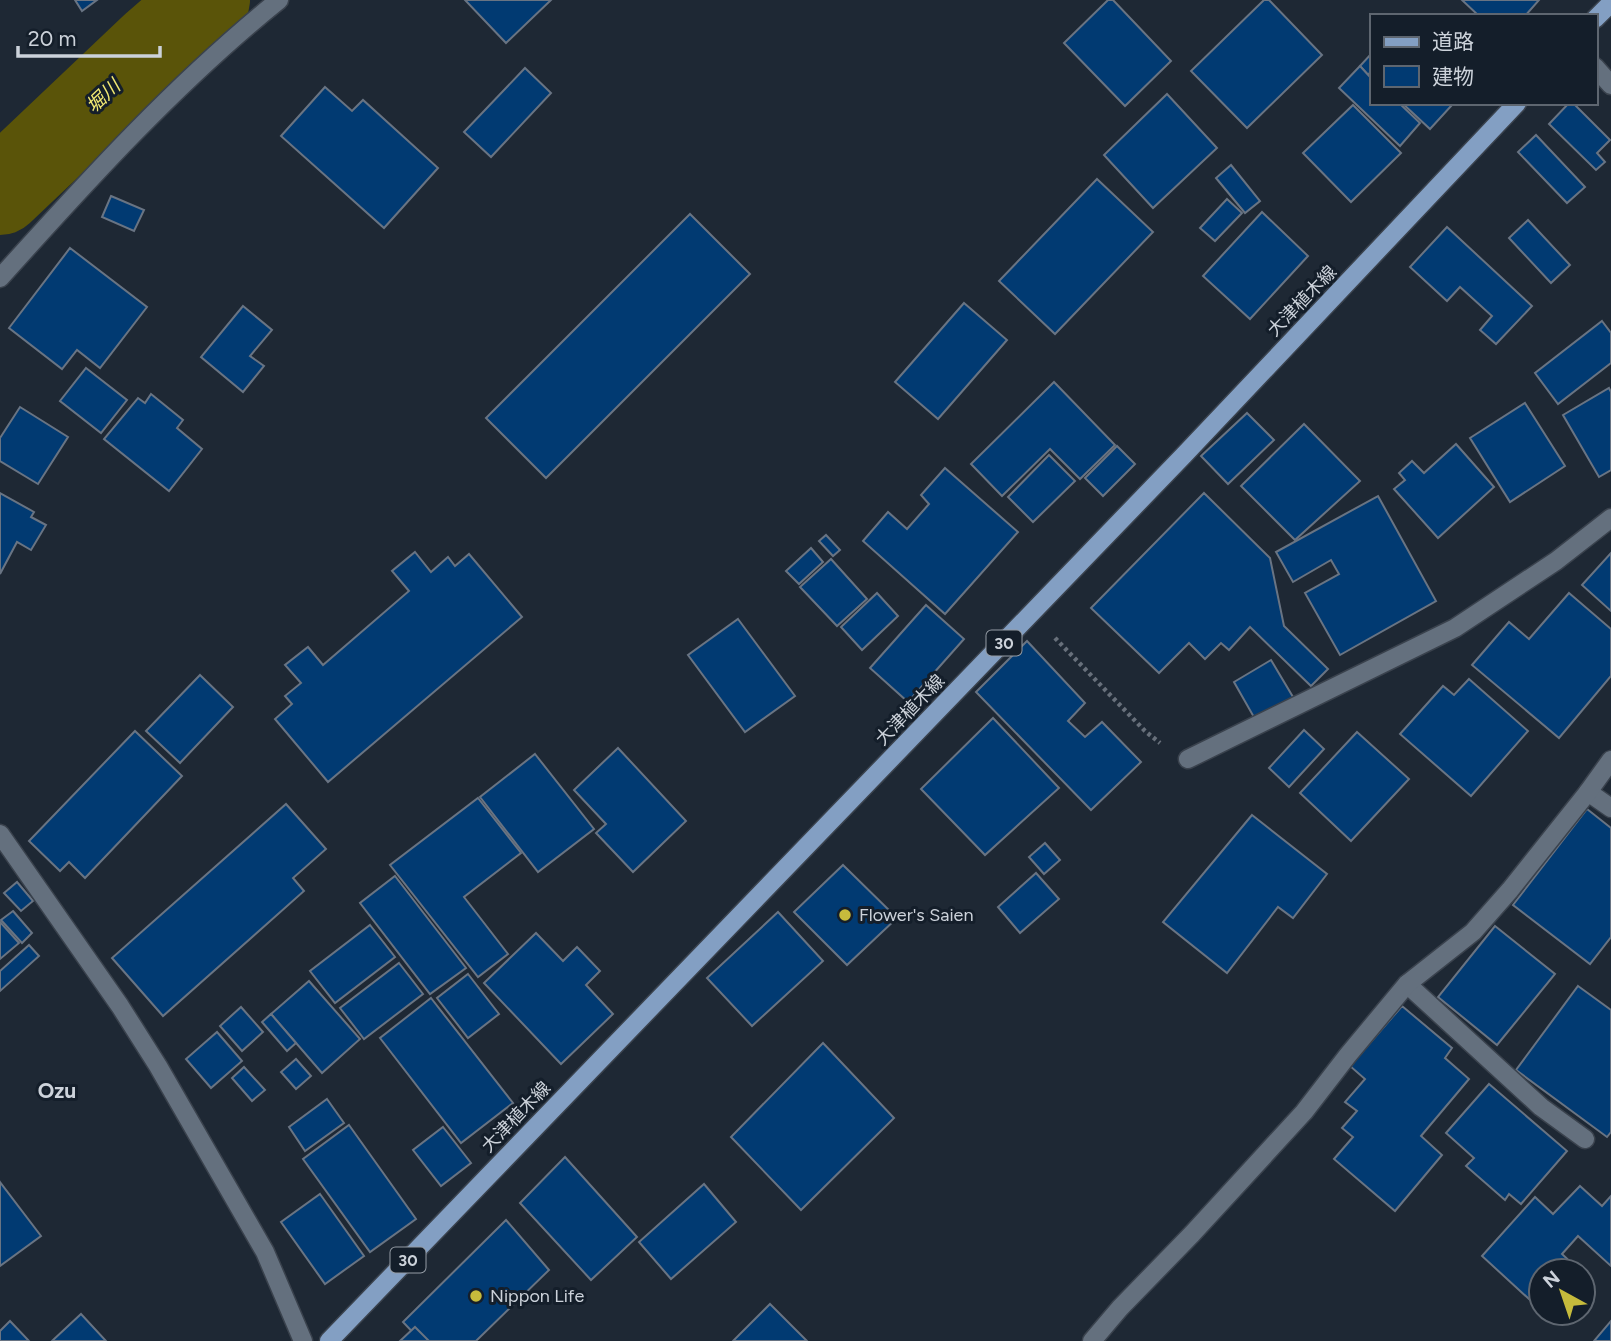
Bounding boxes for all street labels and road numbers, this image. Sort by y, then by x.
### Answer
street label: 大津植木線 [1263,261,1341,341]
road number: 30 [986,630,1021,656]
street label: 大津植木線 [871,670,949,750]
street label: 大津植木線 [477,1077,555,1157]
road number: 30 [390,1248,426,1272]

